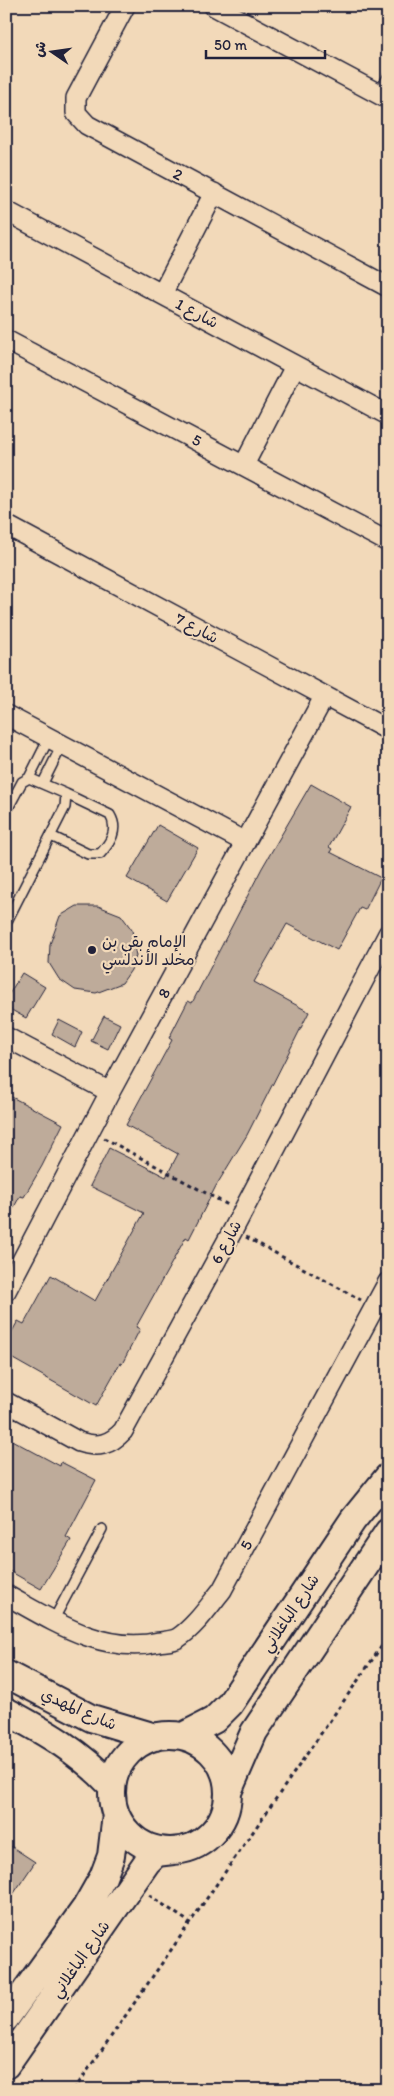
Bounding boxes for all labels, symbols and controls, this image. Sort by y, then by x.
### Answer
north arrow [28,28,78,78]
scale bar [206,28,325,60]
text: 50 m [214,36,247,54]
text: ش [30,40,50,59]
street label: 2 [170,164,187,185]
street label: شارع 1 [171,294,222,334]
street label: 5 [189,430,205,450]
street label: شارع 7 [171,609,222,649]
place label: الإمام بقي بن مخلد الأندلسي [102,932,195,974]
marker: الإمام بقي بن مخلد الأندلسي [86,944,98,956]
street label: 8 [154,984,175,1001]
street label: شارع 6 [207,1217,247,1268]
street label: 5 [236,1537,256,1553]
street label: شارع الباغلاني [257,1570,327,1658]
street label: شارع المهدي [38,1684,120,1736]
street label: شارع الباغلاني [46,1917,118,2004]

